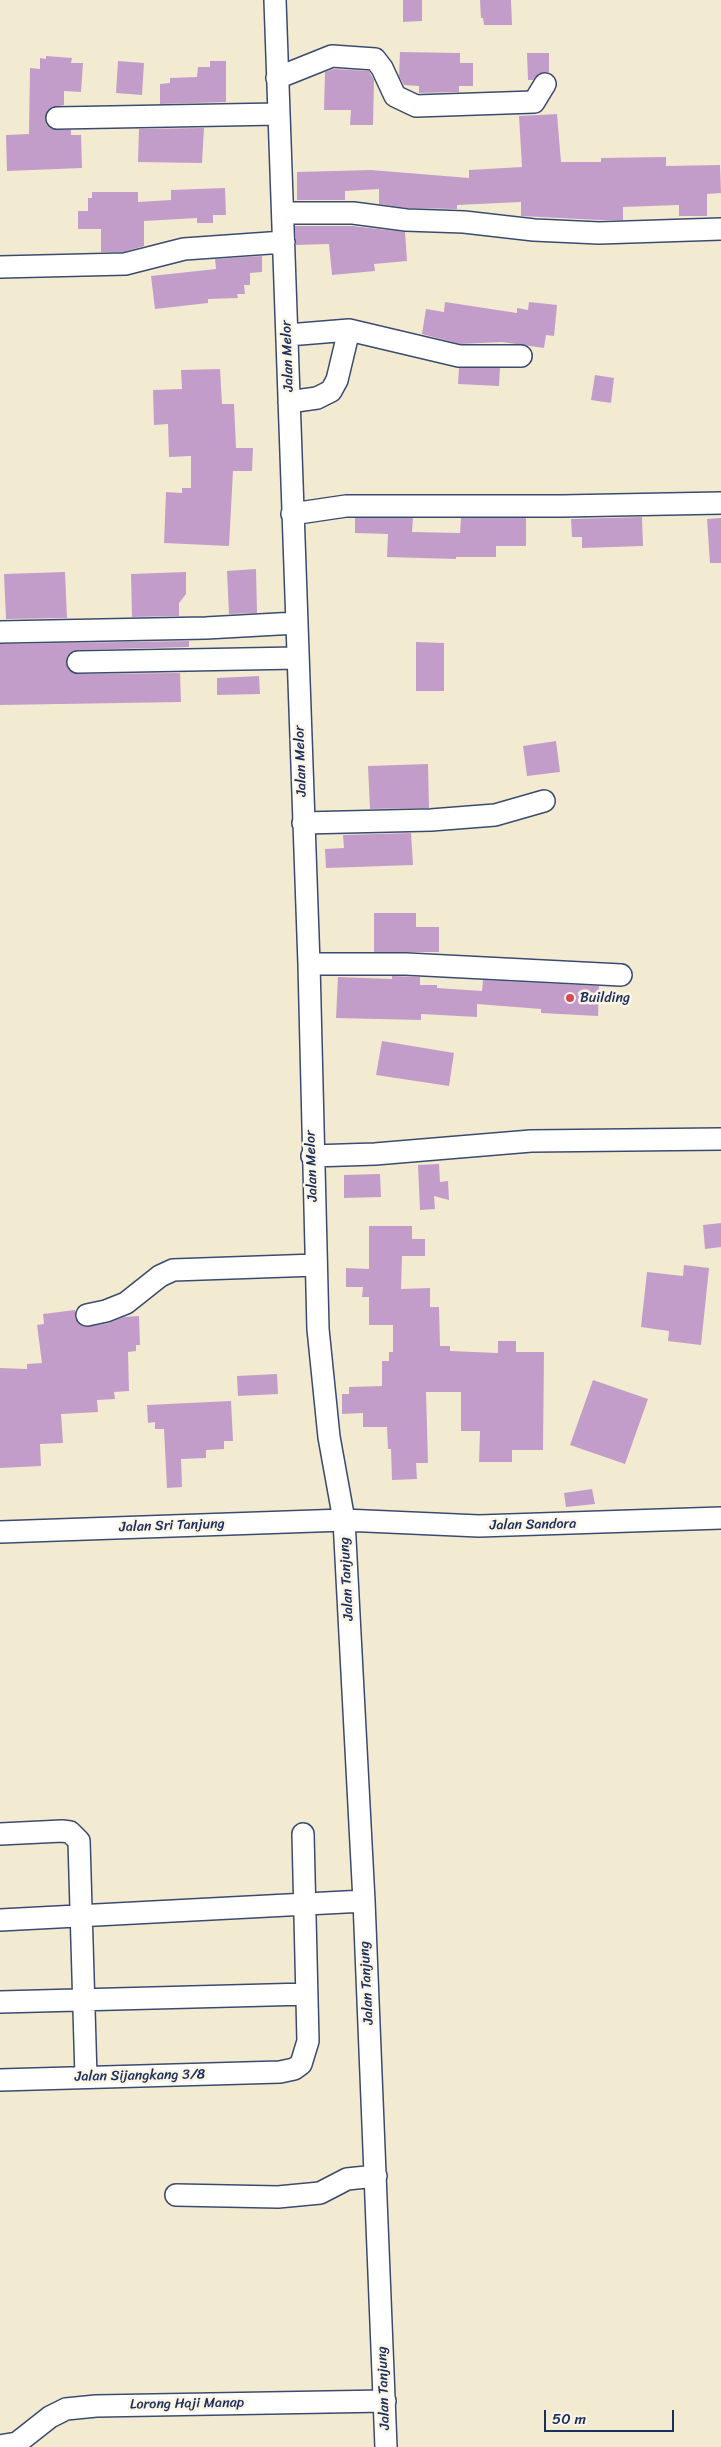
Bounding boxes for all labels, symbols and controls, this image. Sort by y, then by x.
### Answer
street label: Jalan Melor [278,320,298,392]
street label: Jalan Melor [291,725,311,797]
place label: Building [580,990,630,1006]
marker: Building [564,992,576,1004]
street label: Jalan Melor [302,1130,322,1202]
street label: Jalan Sri Tanjung [119,1516,225,1536]
street label: Jalan Sandora [490,1516,576,1534]
street label: Jalan Tanjung [336,1537,358,1621]
street label: Jalan Tanjung [356,1941,378,2025]
street label: Jalan Sijangkang 3/8 [75,2066,205,2086]
street label: Jalan Tanjung [374,2346,394,2430]
street label: Lorong Haji Manap [130,2395,244,2413]
scale bar [546,2400,676,2432]
text: 50 m [552,2406,586,2432]

